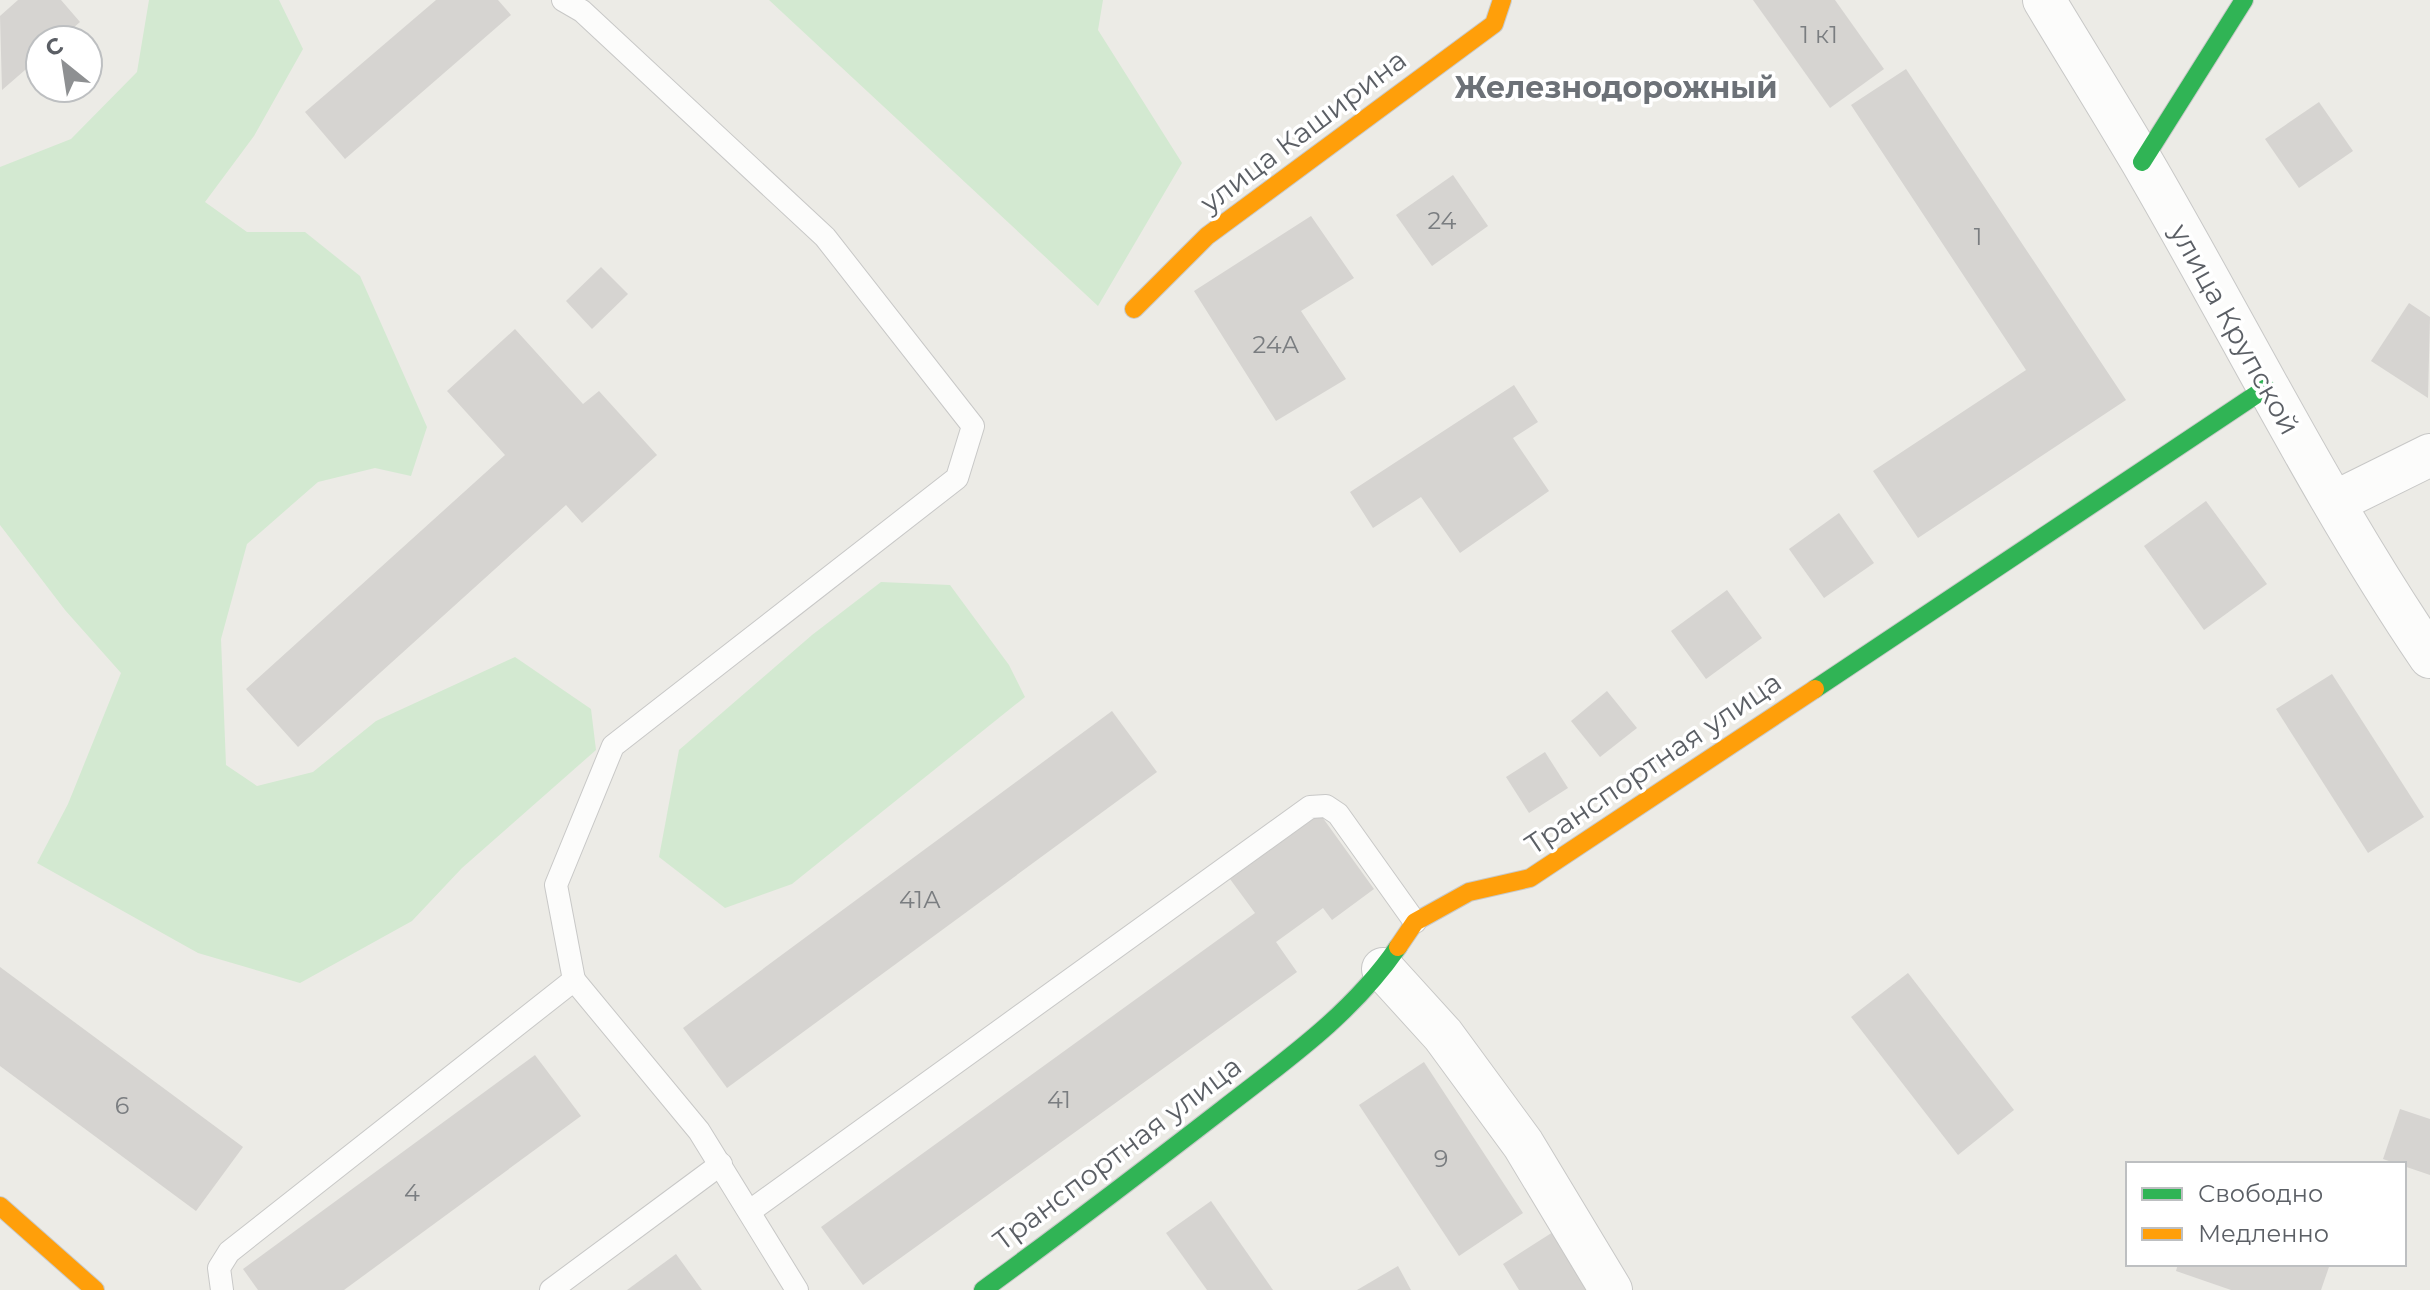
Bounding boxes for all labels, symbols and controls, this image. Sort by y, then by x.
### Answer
house number: 1 к1 [1800,20,1838,49]
north arrow [24,24,104,104]
text: С [41,31,68,63]
street label: улица Каширина [1192,42,1413,220]
district label: Железнодорожный [1455,69,1777,106]
house number: 24 [1428,206,1457,235]
street label: улица Крупской [2162,217,2307,440]
house number: 1 [1974,222,1982,251]
house number: 24А [1253,330,1300,359]
street label: Транспортная улица [1518,665,1788,861]
house number: 41А [899,885,941,914]
street label: Транспортная улица [986,1049,1248,1257]
house number: 41 [1047,1085,1071,1114]
house number: 6 [115,1091,129,1120]
house number: 9 [1434,1144,1448,1173]
legend [2126,1162,2406,1266]
house number: 4 [404,1178,420,1207]
text: Свободно [2198,1179,2323,1208]
text: Медленно [2198,1219,2329,1248]

